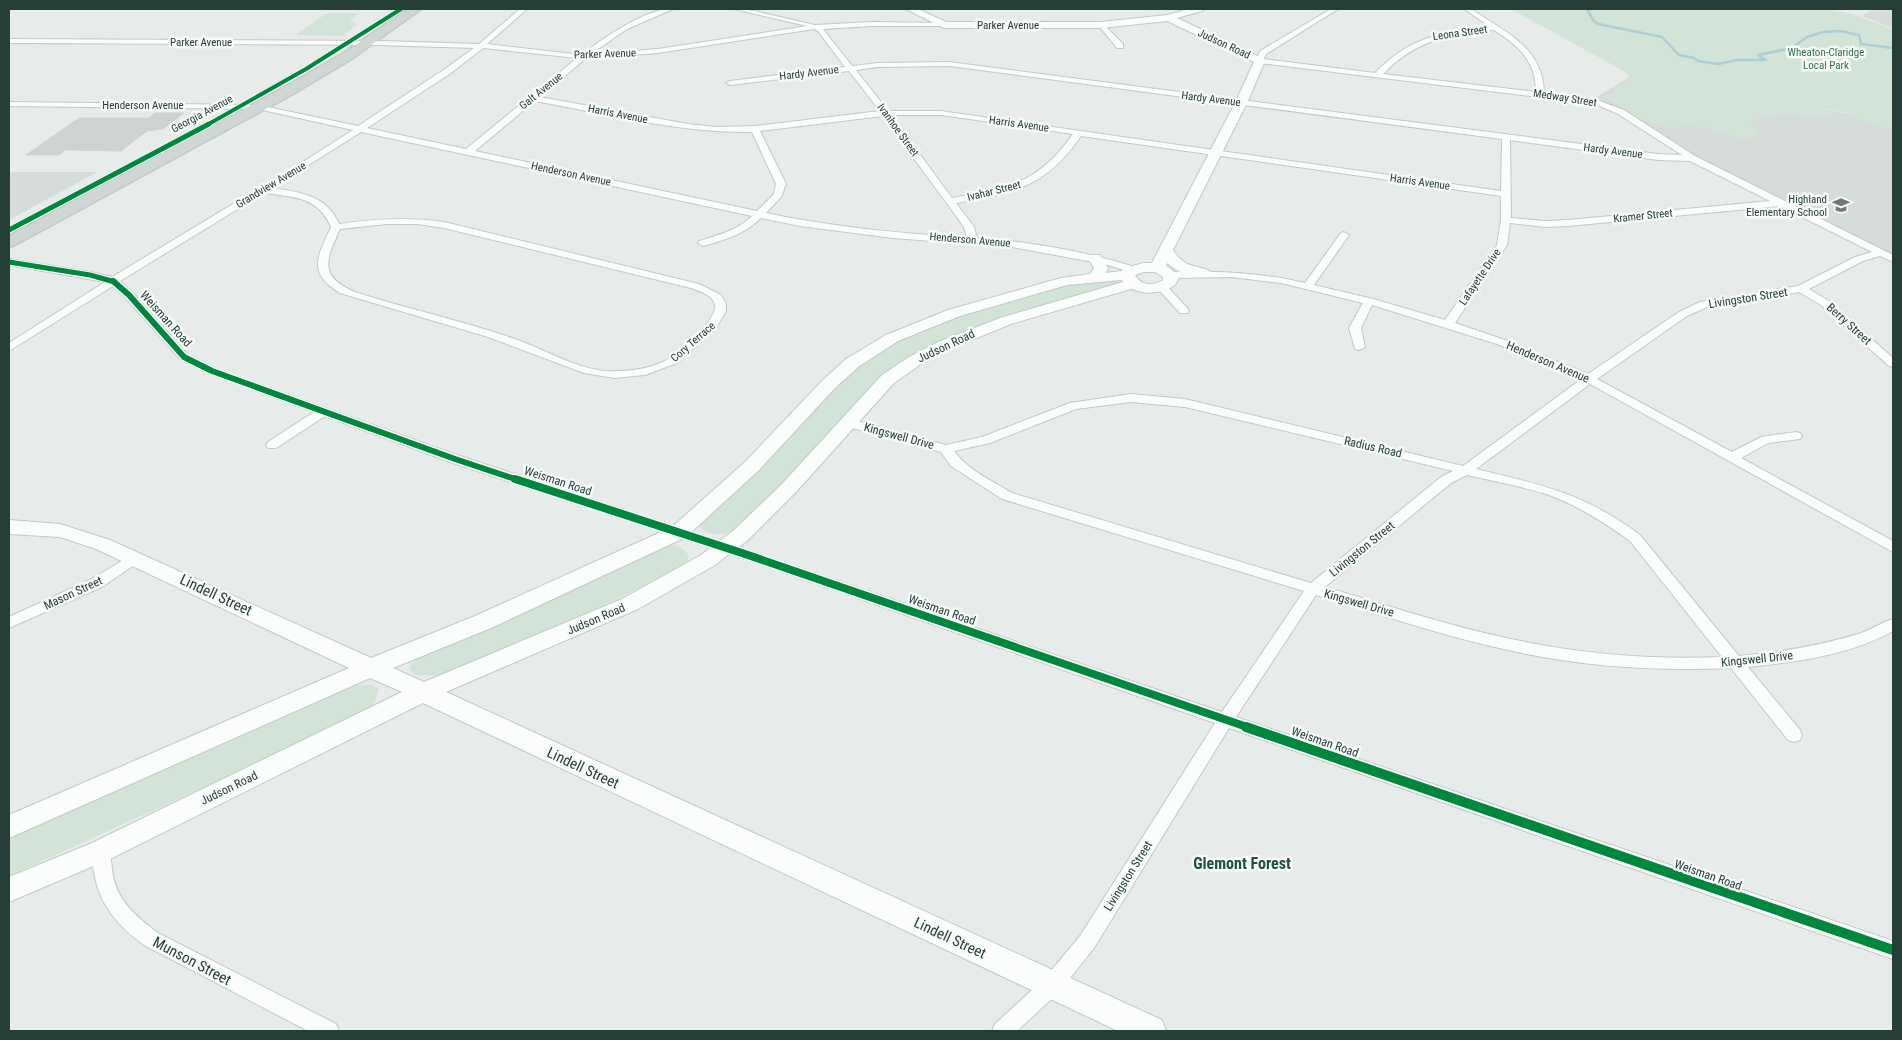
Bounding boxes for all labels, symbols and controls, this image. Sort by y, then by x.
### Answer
street label: Parker Avenue [977,19,1039,32]
street label: Leona Street [1432,23,1488,43]
street label: Judson Road [1196,26,1252,62]
street label: Parker Avenue [170,36,232,49]
street label: Parker Avenue [574,46,636,62]
park label: Wheaton-Claridge Local Park [1788,46,1864,72]
street label: Hardy Avenue [779,63,839,83]
street label: Galt Avenue [517,70,565,112]
street label: Medway Street [1532,87,1598,109]
street label: Hardy Avenue [1181,89,1241,109]
street label: Georgia Avenue [169,92,235,136]
street label: Henderson Avenue [102,99,184,112]
street label: Ivanhoe Street [874,101,922,159]
street label: Harris Avenue [587,102,649,126]
street label: Harris Avenue [988,113,1050,135]
street label: Hardy Avenue [1583,141,1643,161]
street label: Grandview Avenue [234,159,308,211]
street label: Henderson Avenue [530,159,612,189]
street label: Harris Avenue [1389,171,1451,193]
street label: Ivahar Street [966,178,1022,204]
place label: Highland Elementary School [1746,193,1827,219]
school or university icon: Highland Elementary School [1831,195,1851,215]
street label: Kramer Street [1613,206,1673,226]
street label: Henderson Avenue [929,230,1011,250]
street label: Lafayette Drive [1456,246,1504,308]
street label: Livingston Street [1708,285,1789,311]
street label: Weisman Road [137,288,195,350]
street label: Berry Street [1824,300,1875,348]
street label: Cory Terrace [668,319,718,365]
street label: Judson Road [915,327,977,365]
street label: Henderson Avenue [1504,338,1592,386]
street label: Kingswell Drive [862,420,936,452]
street label: Radius Road [1343,434,1403,460]
street label: Weisman Road [522,463,594,499]
street label: Livingston Street [1327,518,1398,580]
street label: Lindell Street [177,570,255,620]
street label: Mason Street [41,573,105,613]
street label: Kingswell Drive [1322,586,1396,620]
street label: Weisman Road [907,592,978,628]
street label: Judson Road [565,600,627,638]
street label: Kingswell Drive [1720,648,1794,670]
street label: Weisman Road [1290,724,1361,760]
street label: Lindell Street [544,743,622,793]
street label: Judson Road [198,768,260,808]
street label: Livingston Street [1101,838,1155,914]
district label: Glemont Forest [1193,854,1291,873]
street label: Weisman Road [1673,857,1744,893]
street label: Lindell Street [911,913,989,963]
street label: Munson Street [150,933,234,989]

